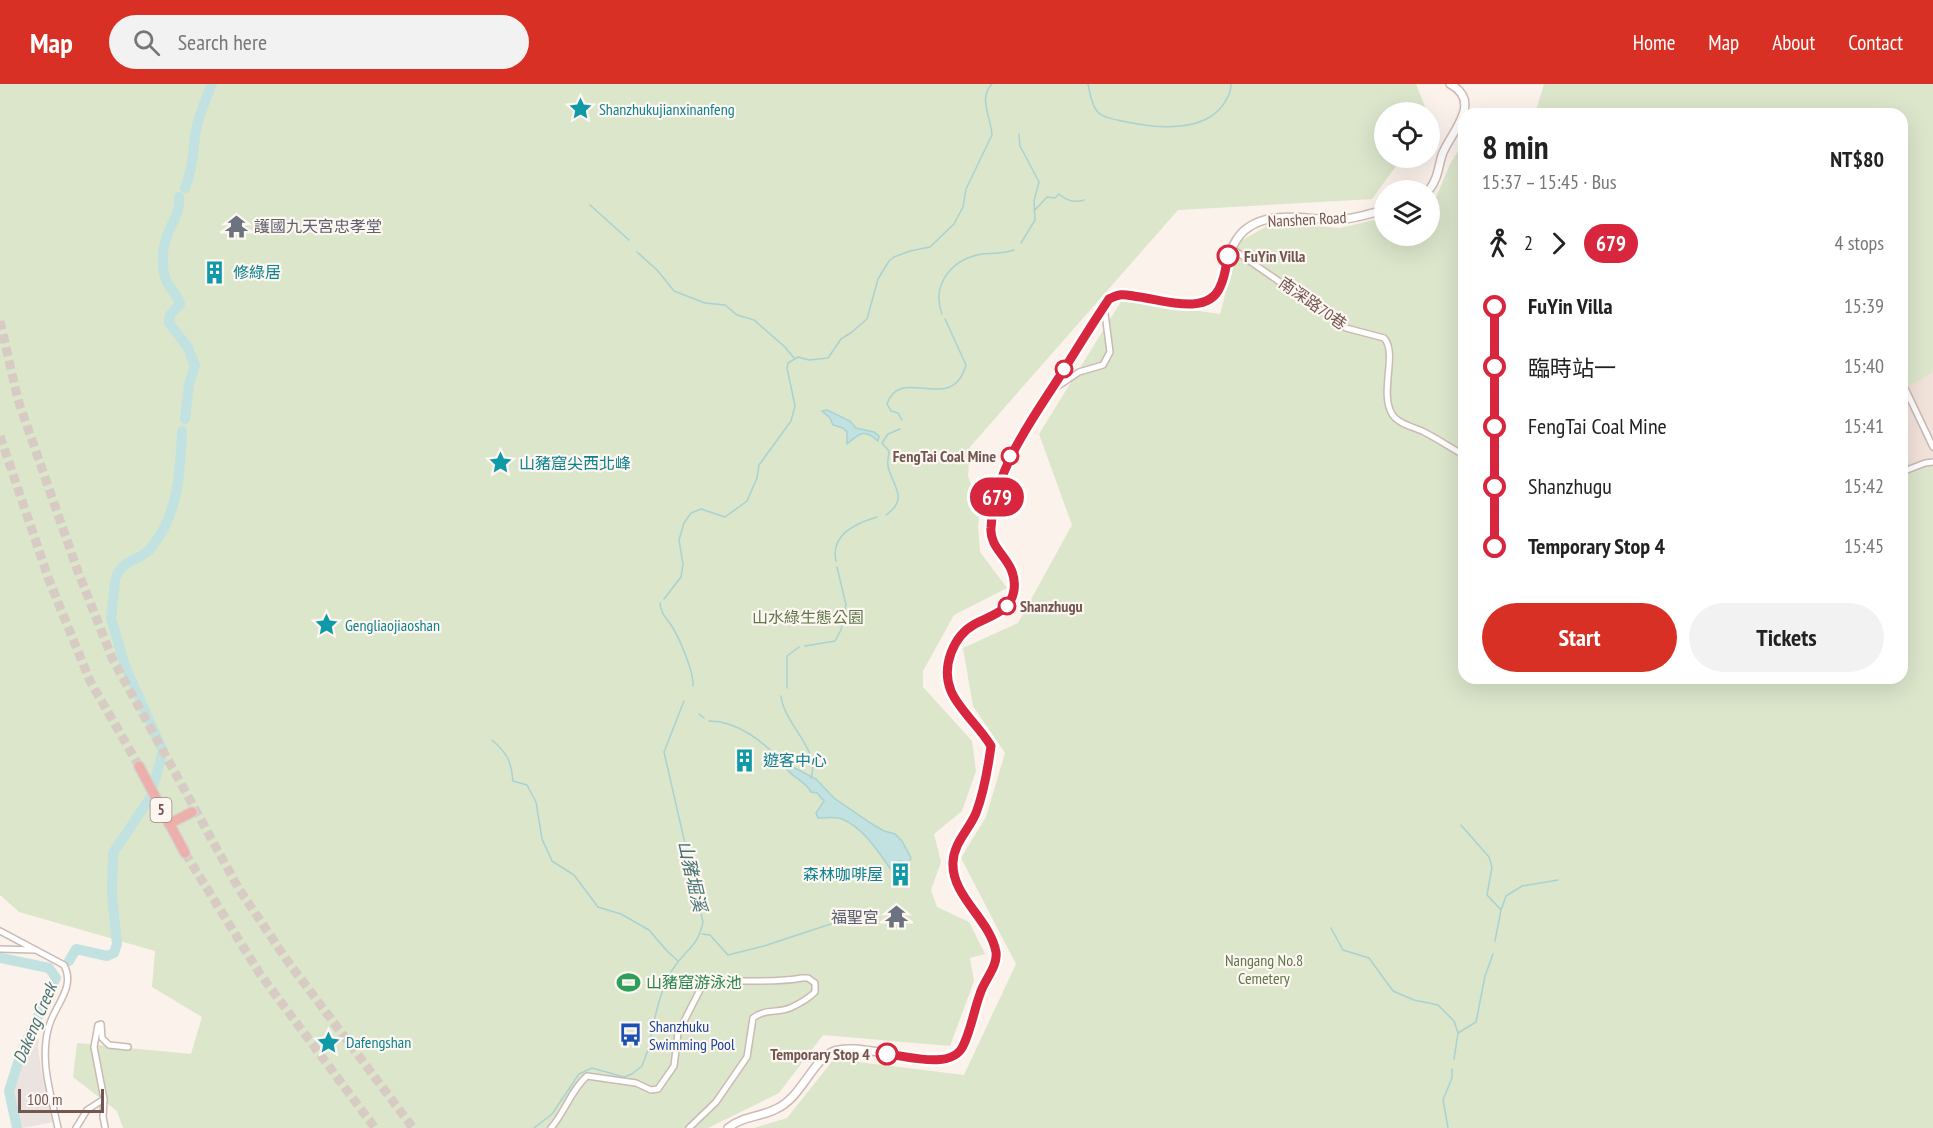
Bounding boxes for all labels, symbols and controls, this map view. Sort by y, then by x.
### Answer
search box [109,15,529,69]
text: Map [30,24,73,61]
icon: search [130,26,163,59]
text: Search here [178,28,267,56]
text: Home [1633,29,1675,56]
text: Map [1708,29,1739,56]
text: About [1772,29,1815,56]
text: Contact [1848,29,1903,56]
place icon: Shanzhukujianxinanfeng [568,96,594,122]
place label: Shanzhukujianxinanfeng [599,99,735,119]
map controls [1374,102,1440,246]
button: locate [1374,102,1440,168]
text: 8 min [1482,125,1549,168]
text: NT$80 [1830,145,1884,173]
text: 15:37 – 15:45 · Bus [1482,169,1617,195]
button: layers [1374,180,1440,246]
street label: Nanshen Road [1267,207,1347,231]
temple icon: 護國九天宮忠孝堂 [223,213,249,239]
place label: 護國九天宮忠孝堂 [254,216,382,236]
icon: walk [1482,227,1515,260]
icon: forward [1542,227,1575,260]
text: 2 [1524,230,1533,256]
text: 679 [1596,230,1626,257]
text: 4 stops [1835,230,1884,256]
marker: FuYin Villa [1217,245,1239,267]
place label: FuYin Villa [1244,246,1306,266]
building icon: 修綠居 [202,259,228,285]
place label: 修綠居 [233,262,281,282]
street label: 南深路70巷 [1275,272,1351,334]
text: FuYin Villa [1528,292,1613,320]
text: 15:39 [1844,293,1884,319]
text: 15:40 [1844,353,1884,379]
text: 臨時站一 [1528,354,1616,382]
unlabelled marker [1055,360,1073,378]
text: FengTai Coal Mine [1528,412,1667,440]
text: 15:41 [1844,413,1884,439]
place label: FengTai Coal Mine [893,446,996,466]
marker: FengTai Coal Mine [1001,447,1019,465]
place icon: 山豬窟尖西北峰 [488,450,514,476]
place label: 山豬窟尖西北峰 [519,453,631,473]
text: Shanzhugu [1528,472,1612,500]
text: 15:42 [1844,473,1884,499]
line badge: 679 [962,478,1032,516]
text: 679 [982,484,1012,511]
text: Temporary Stop 4 [1528,532,1665,560]
text: 15:45 [1844,533,1884,559]
place label: Shanzhugu [1020,596,1083,616]
marker: Shanzhugu [998,597,1016,615]
button: Start [1482,603,1677,672]
button: Tickets [1689,603,1884,672]
park label: 山水綠生態公園 [752,607,864,627]
place icon: Gengliaojiaoshan [314,612,340,638]
place label: Gengliaojiaoshan [345,615,440,635]
building icon: 遊客中心 [732,747,758,773]
place label: 遊客中心 [763,750,827,770]
road number: 5 [150,798,172,822]
water label: 山豬堀溪 [673,838,712,916]
building icon: 森林咖啡屋 [888,861,914,887]
place label: 森林咖啡屋 [803,864,883,884]
temple icon: 福聖宮 [884,904,910,930]
place label: 福聖宮 [831,907,879,927]
park label: Nangang No.8 Cemetery [1225,950,1303,988]
sports icon: 山豬窟游泳池 [615,969,641,995]
place label: 山豬窟游泳池 [646,972,742,992]
water label: Dakeng Creek [7,977,63,1066]
place label: Shanzhuku Swimming Pool [649,1016,735,1054]
bus stop icon: Shanzhuku Swimming Pool [618,1022,644,1048]
place icon: Dafengshan [315,1029,341,1055]
place label: Dafengshan [346,1032,411,1052]
marker: Temporary Stop 4 [876,1043,898,1065]
place label: Temporary Stop 4 [770,1044,870,1064]
scale bar [18,1086,104,1114]
text: 100 m [27,1089,62,1109]

